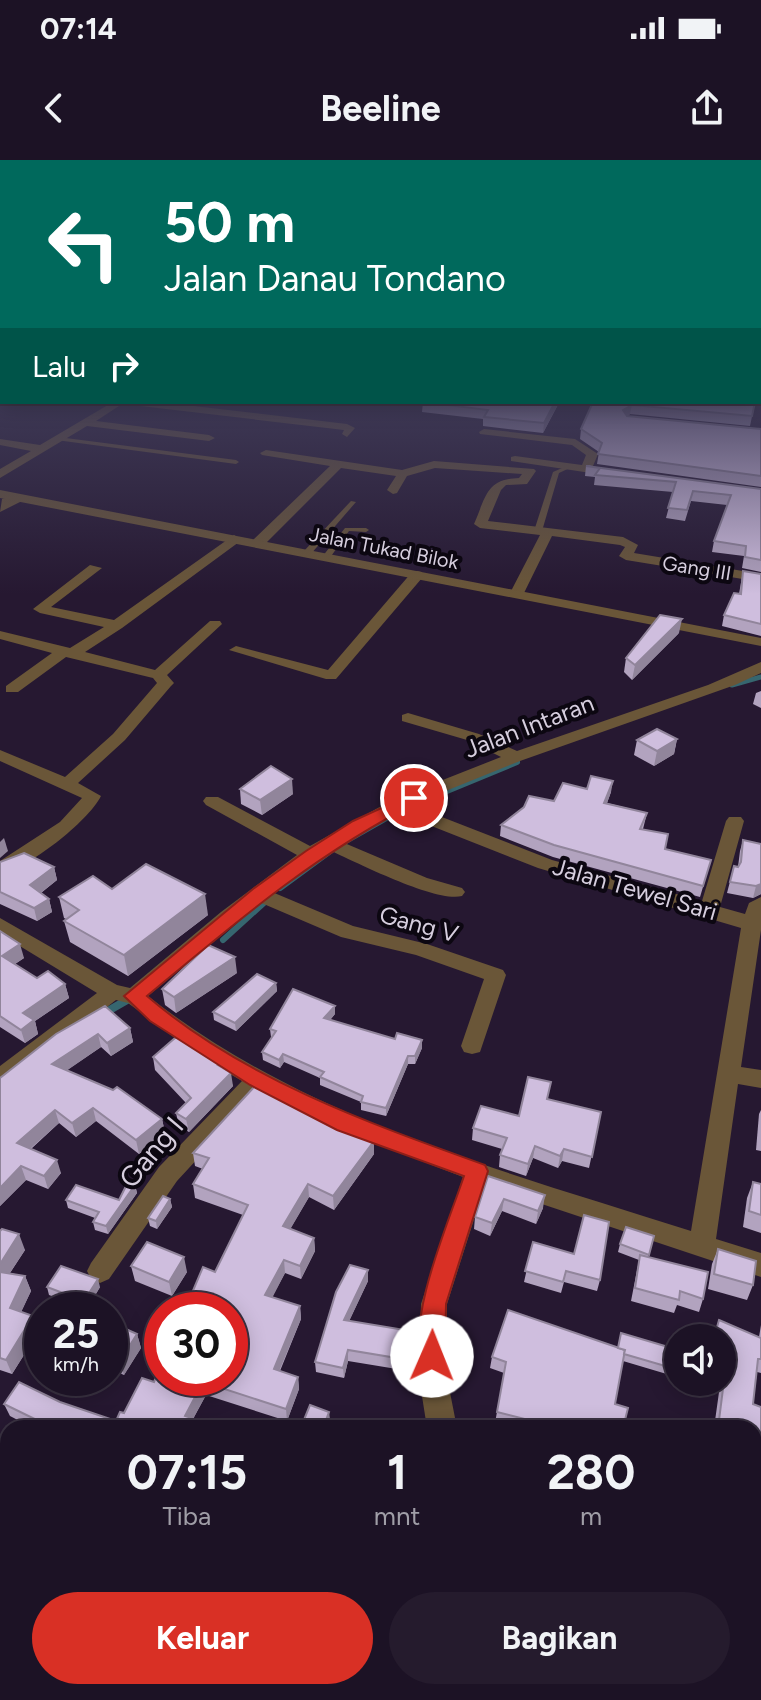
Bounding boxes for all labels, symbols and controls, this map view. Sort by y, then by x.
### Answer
text: 07:14 [40,10,117,47]
icon: back [32,86,76,130]
icon: share [685,86,729,130]
text: Beeline [320,87,441,130]
text: 50 m [164,189,295,256]
icon: left [32,192,136,296]
text: Jalan Danau Tondano [164,257,506,300]
icon: right [102,344,146,388]
text: Lalu [32,348,86,385]
street label: Jalan Tukad Bilok [307,522,461,574]
street label: Gang III [661,551,733,585]
street label: Jalan Intaran [460,688,598,764]
pin [380,764,448,832]
icon: arrive [392,776,436,820]
street label: Jalan Tewel Sari [550,852,720,926]
street label: Gang V [376,900,462,949]
street label: Gang I [112,1110,190,1194]
speed limit sign: 30 [144,1292,248,1396]
text: 25 [53,1310,99,1358]
position arrow [390,1314,474,1398]
map controls [664,1324,736,1396]
button: sound [664,1324,736,1396]
text: km/h [53,1352,99,1376]
text: 07:15 [127,1443,247,1501]
text: 1 [387,1443,407,1501]
text: 280 [547,1443,635,1501]
text: Tiba [162,1500,211,1532]
text: mnt [374,1500,420,1532]
text: m [580,1500,602,1532]
button: Keluar [32,1592,373,1684]
button: Bagikan [389,1592,730,1684]

